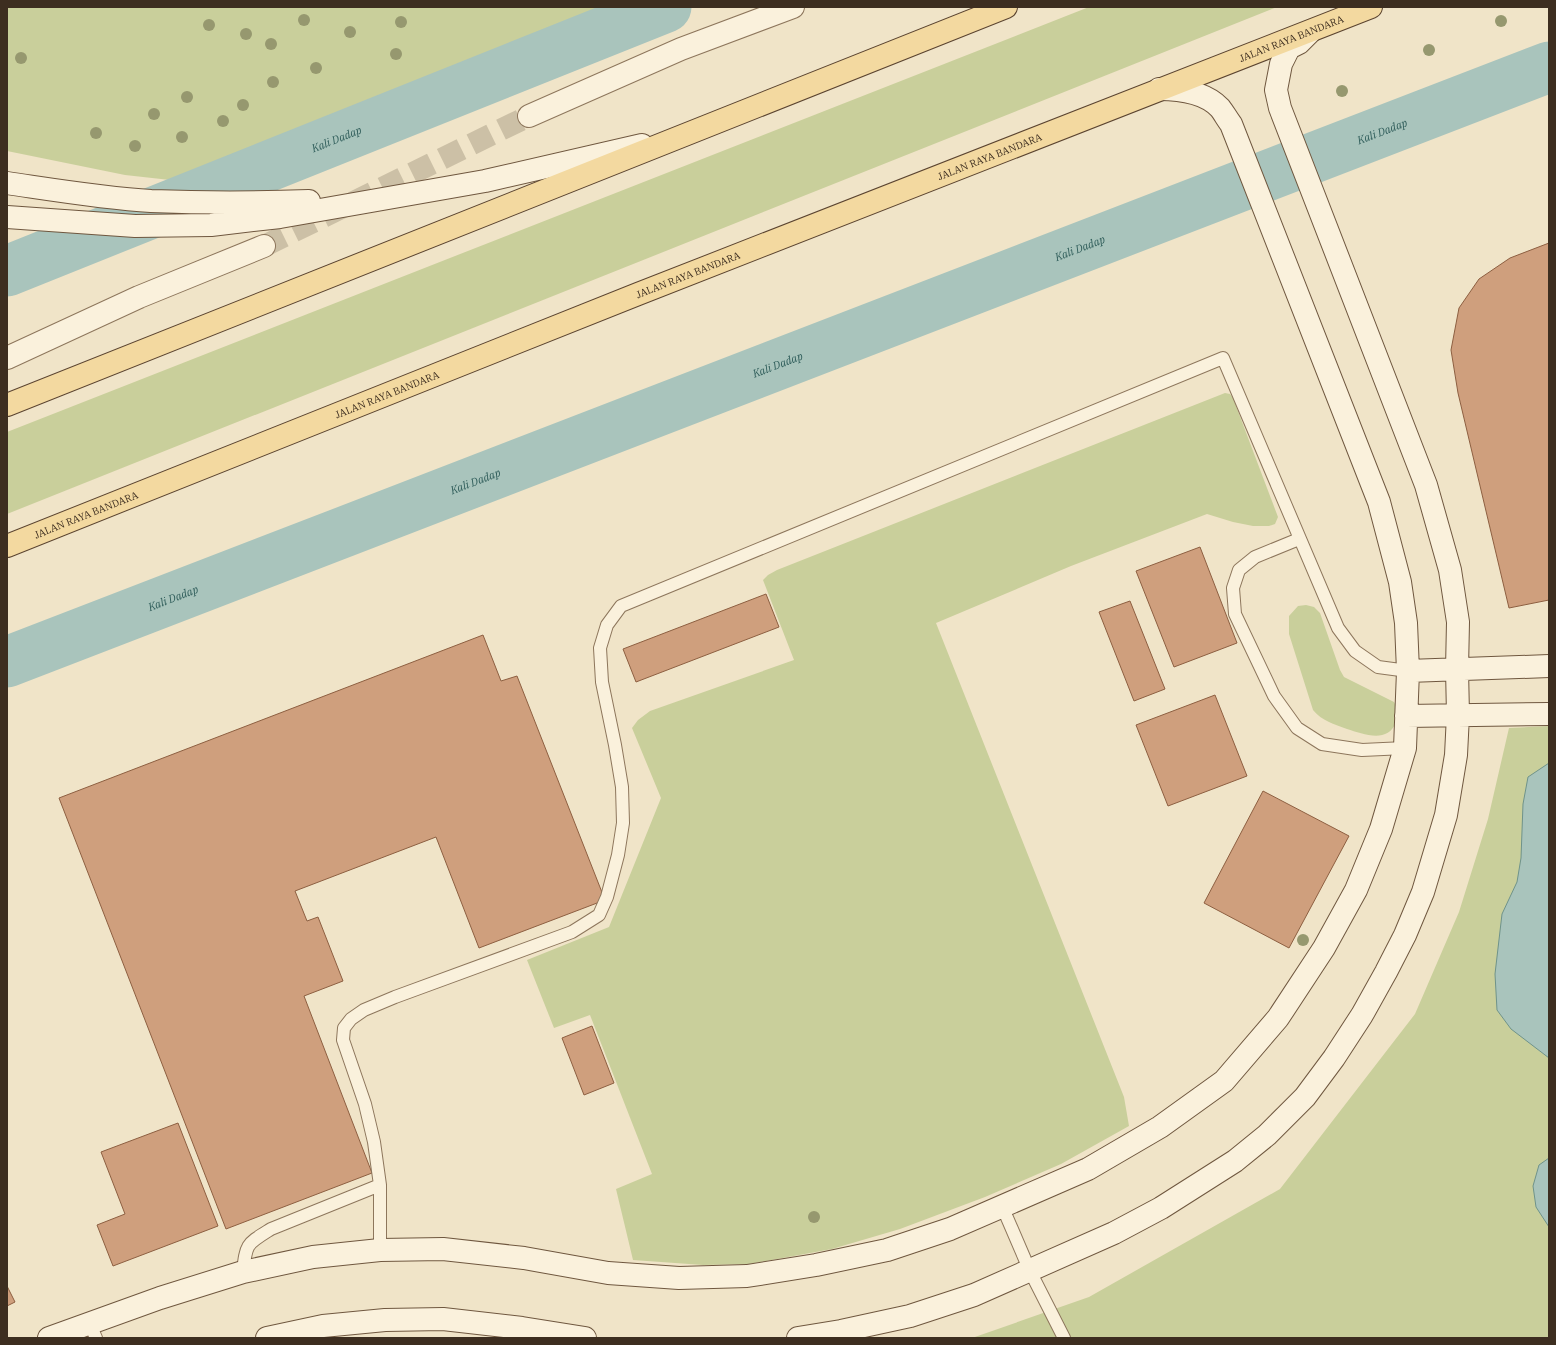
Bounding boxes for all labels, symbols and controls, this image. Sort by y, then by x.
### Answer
street label: JALAN RAYA BANDARA [1237,12,1346,65]
water label: Kali Dadap [1354,115,1409,148]
water label: Kali Dadap [309,123,364,156]
street label: JALAN RAYA BANDARA [936,130,1044,183]
water label: Kali Dadap [1052,232,1107,264]
street label: JALAN RAYA BANDARA [634,249,742,301]
water label: Kali Dadap [750,349,805,381]
street label: JALAN RAYA BANDARA [333,368,441,421]
water label: Kali Dadap [447,465,503,498]
street label: JALAN RAYA BANDARA [32,488,140,542]
water label: Kali Dadap [145,582,200,614]

